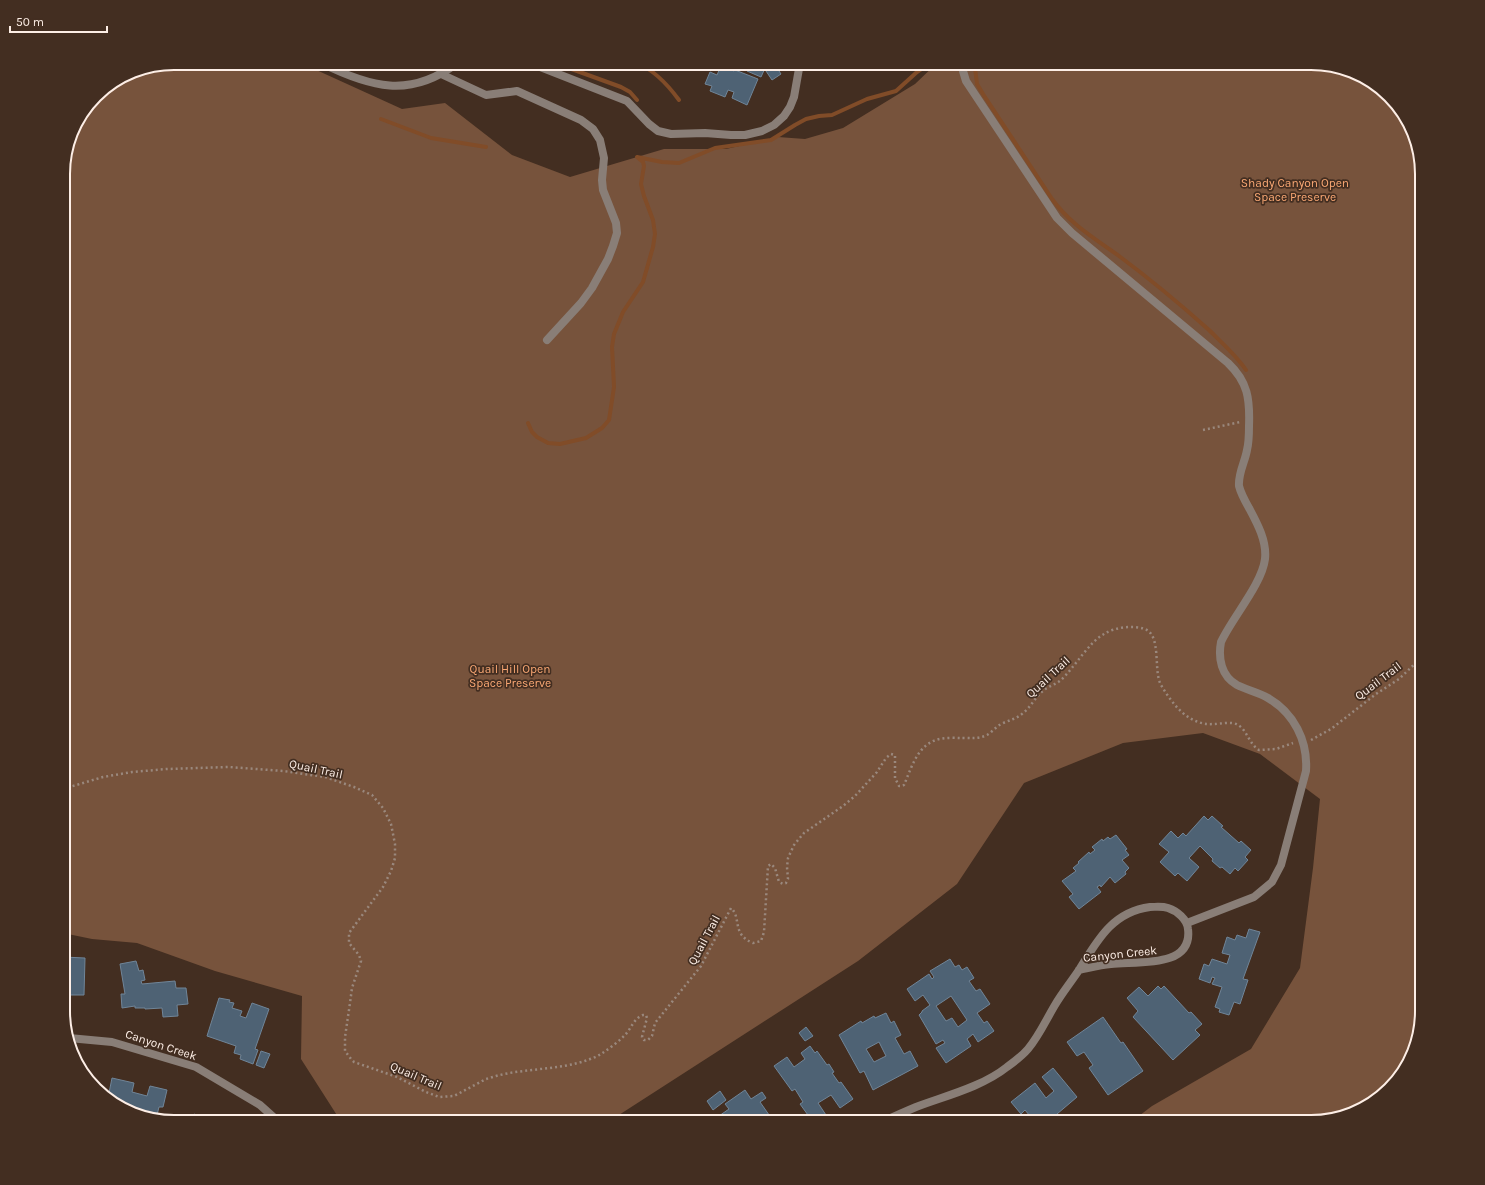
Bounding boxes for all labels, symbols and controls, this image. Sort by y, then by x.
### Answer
scale bar [10,8,107,34]
text: 50 m [16,15,44,29]
park label: Shady Canyon Open Space Preserve [1241,176,1349,204]
street label: Quail Trail [1023,653,1073,701]
street label: Quail Trail [1352,659,1404,703]
park label: Quail Hill Open Space Preserve [469,662,551,690]
street label: Quail Trail [288,756,344,782]
street label: Quail Trail [685,913,723,967]
street label: Canyon Creek [1082,943,1158,965]
street label: Canyon Creek [124,1027,199,1063]
street label: Quail Trail [388,1059,444,1093]

